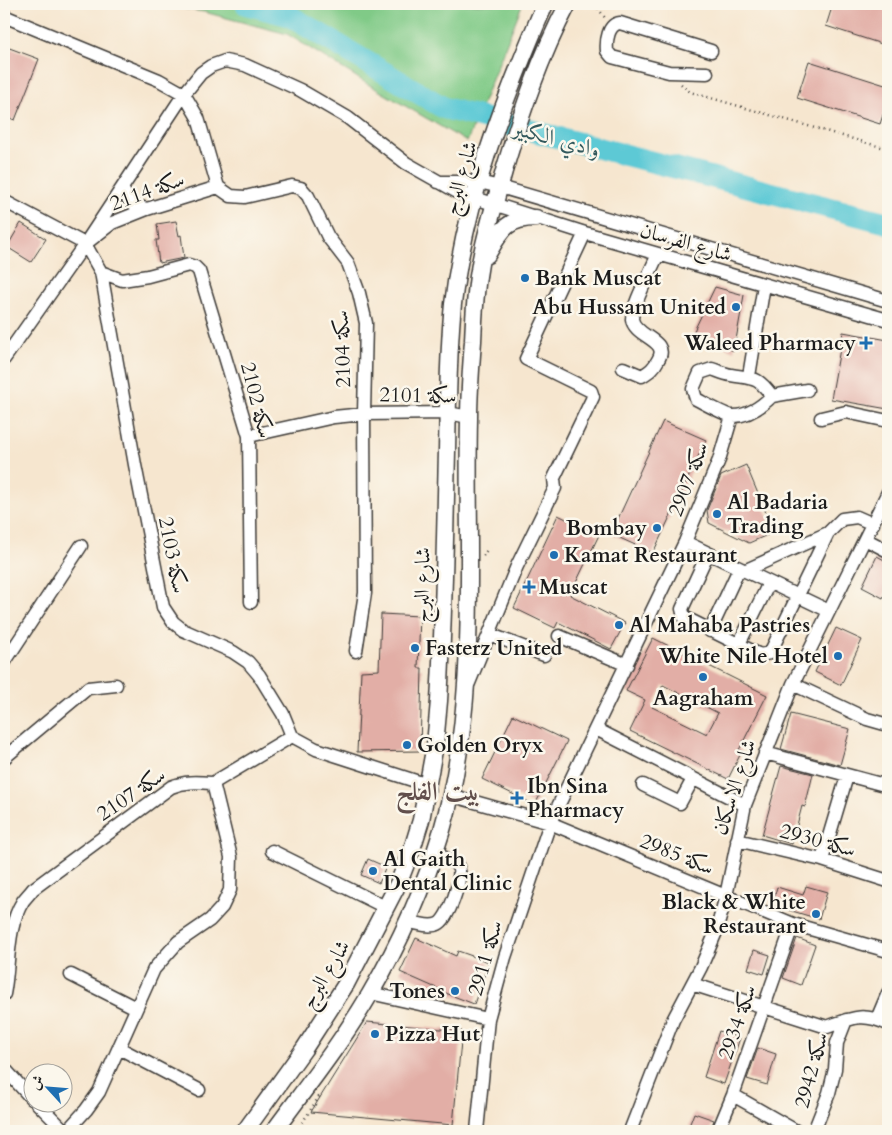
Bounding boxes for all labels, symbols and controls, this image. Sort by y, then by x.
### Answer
water label: وادي الكبير [507,112,604,167]
street label: شارع البرج [436,138,489,220]
street label: سكة 2114 [106,165,188,218]
street label: شارع الفرسان [636,216,735,272]
place label: Bank Muscat [535,264,662,293]
marker: Bank Muscat [519,272,531,284]
place label: Abu Hussam United [532,293,726,322]
marker: Abu Hussam United [730,301,742,313]
street label: سكة 2104 [327,310,358,388]
place label: Waleed Pharmacy [683,329,856,358]
marker: Waleed Pharmacy [860,337,872,349]
street label: سكة 2102 [233,359,280,441]
street label: سكة 2101 [379,380,457,411]
street label: سكة 2907 [661,438,716,521]
place label: Al Badaria Trading [727,488,829,541]
marker: Al Badaria Trading [711,508,723,520]
street label: سكة 2103 [151,514,194,596]
place label: Bombay [566,514,647,543]
marker: Bombay [651,522,663,534]
place label: Kamat Restaurant [564,541,737,570]
street label: شارع البرج [407,547,442,623]
marker: Kamat Restaurant [548,549,560,561]
place label: Muscat [539,573,608,602]
marker: Muscat [523,581,535,593]
place label: Al Mahaba Pastries [629,611,810,640]
marker: Al Mahaba Pastries [613,619,625,631]
place label: Fasterz United [425,634,562,663]
marker: Fasterz United [409,642,421,654]
place label: White Nile Hotel [658,642,828,671]
marker: White Nile Hotel [832,650,844,662]
marker: Aagraham [697,671,709,683]
place label: Aagraham [653,684,754,713]
place label: Golden Oryx [417,731,544,760]
street label: شارع الاسكان [705,736,766,840]
marker: Golden Oryx [401,739,413,751]
street label: سكة 2107 [91,761,171,828]
place label: Ibn Sina Pharmacy [527,772,624,825]
district label: بيت الفلج [396,774,480,815]
marker: Ibn Sina Pharmacy [511,792,523,804]
street label: سكة 2930 [777,816,859,865]
street label: سكة 2985 [636,827,718,882]
place label: Al Gaith Dental Clinic [383,845,512,898]
marker: Al Gaith Dental Clinic [367,865,379,877]
place label: Black & White Restaurant [662,888,807,941]
marker: Black & White Restaurant [810,908,822,920]
street label: سكة 2911 [461,917,510,999]
street label: شارع البرج [293,934,361,1016]
place label: Tones [389,977,445,1006]
street label: سكة 2934 [711,981,764,1063]
marker: Tones [449,985,461,997]
place label: Pizza Hut [385,1020,480,1049]
marker: Pizza Hut [369,1028,381,1040]
street label: سكة 2942 [787,1029,836,1111]
north arrow [22,1062,72,1112]
text: ش [25,1072,48,1093]

